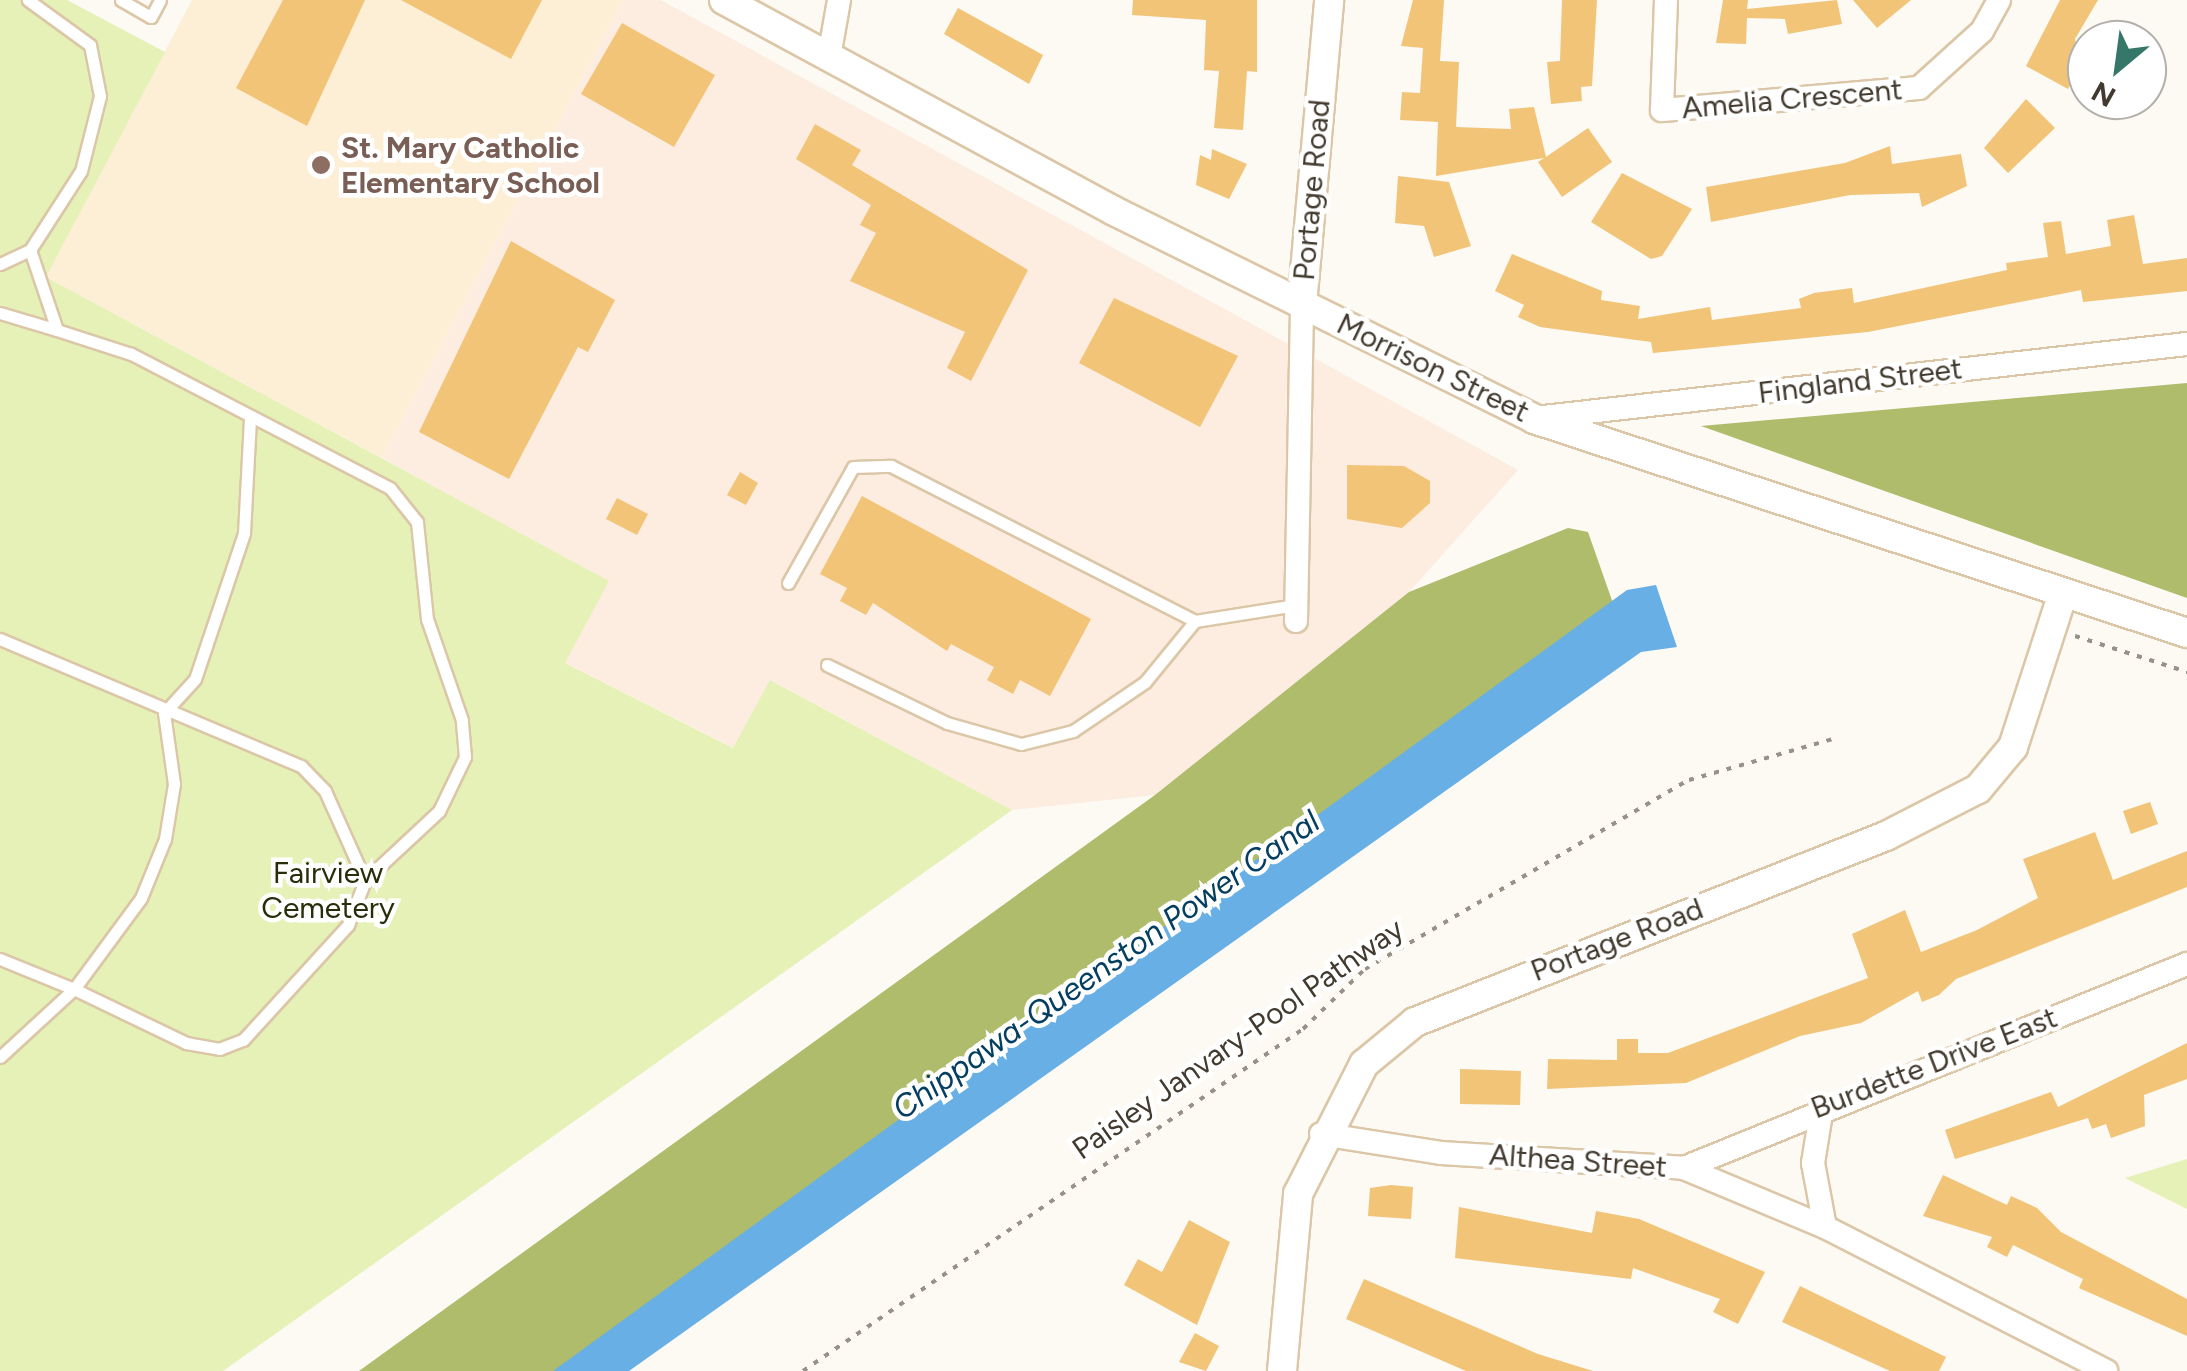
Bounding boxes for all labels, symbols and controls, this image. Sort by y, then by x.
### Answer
north arrow [2067,20,2167,120]
street label: Amelia Crescent [1680,71,1904,127]
text: N [2086,74,2121,115]
street label: Portage Road [1286,98,1338,282]
place label: St. Mary Catholic Elementary School [341,130,600,200]
marker: St. Mary Catholic Elementary School [310,154,332,176]
street label: Morrison Street [1331,306,1535,430]
street label: Fingland Street [1756,351,1964,411]
water label: Chippawa-Queenston Power Canal [885,802,1327,1128]
park label: Fairview Cemetery [261,855,395,926]
street label: Portage Road [1526,891,1708,989]
street label: Paisley Janvary-Pool Pathway [1066,911,1410,1167]
street label: Burdette Drive East [1806,999,2062,1127]
street label: Althea Street [1488,1137,1668,1185]

